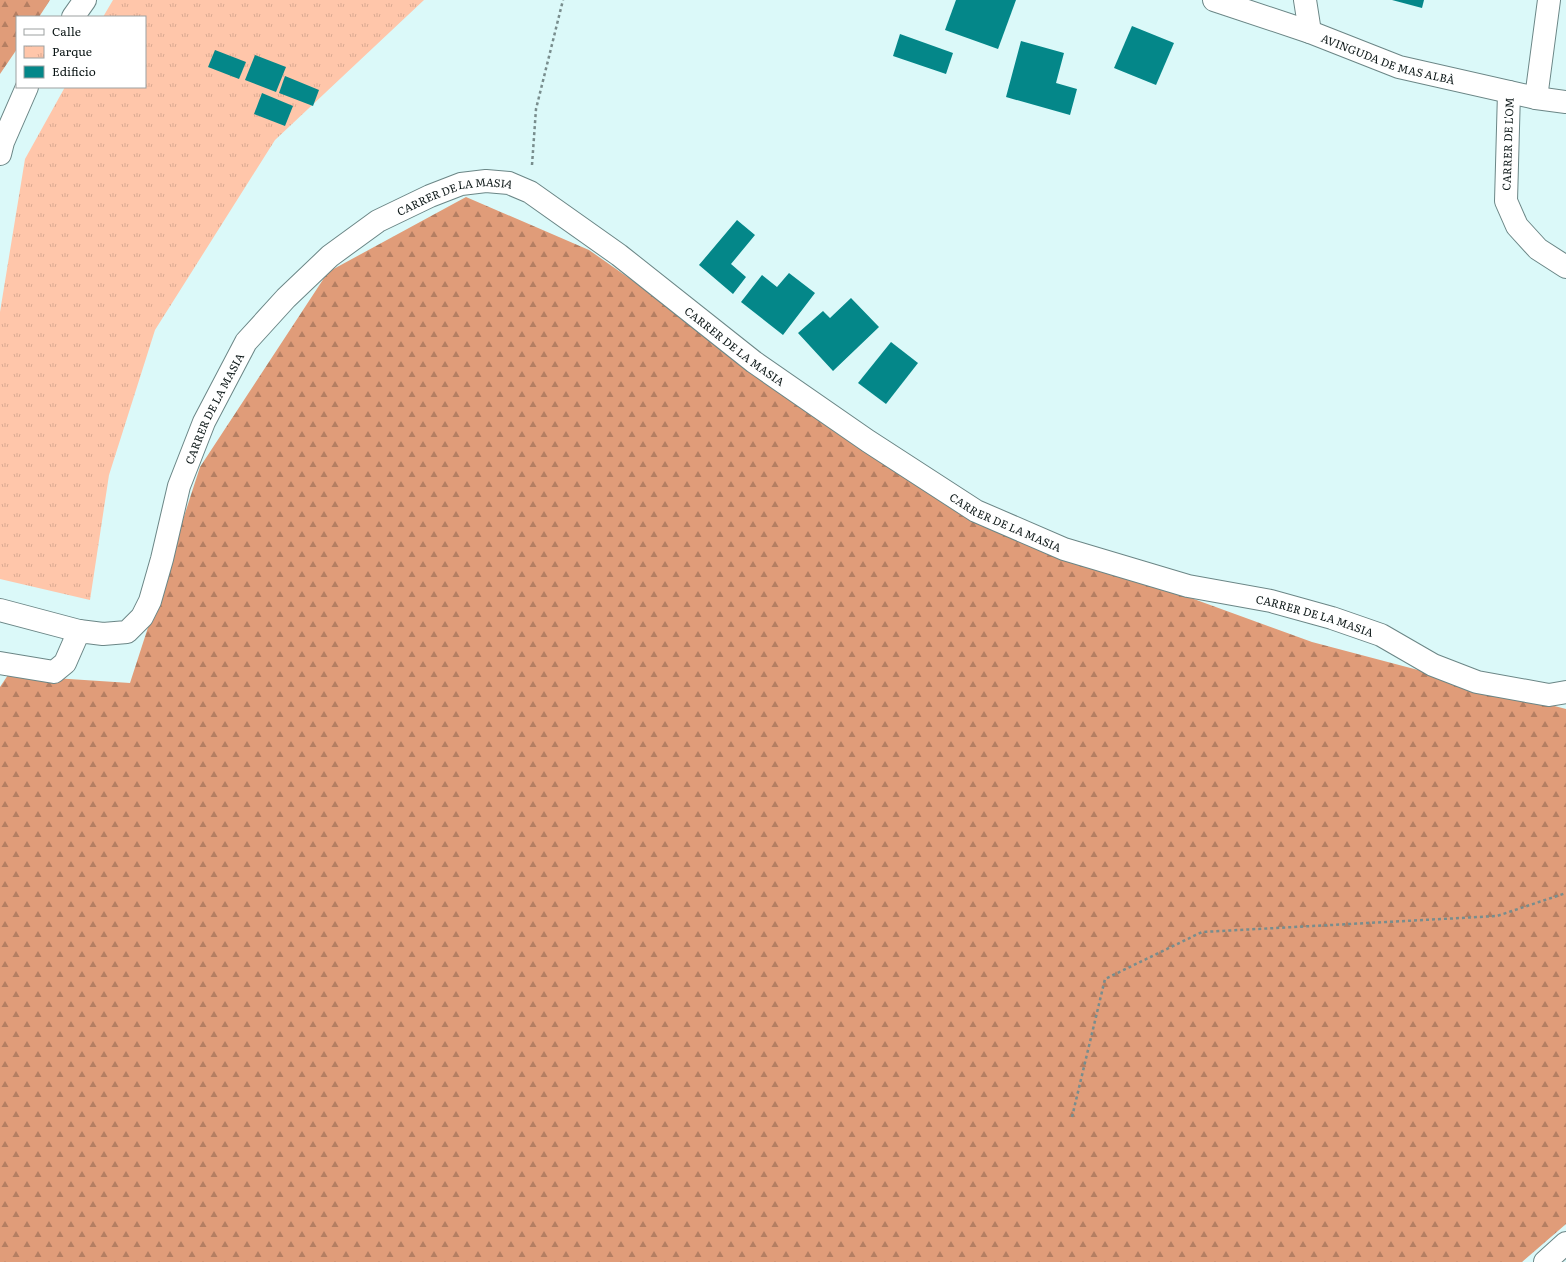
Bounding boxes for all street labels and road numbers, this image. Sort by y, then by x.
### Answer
street label: AVINGUDA DE MAS ALBÀ [1319,29,1456,87]
street label: CARRER DE L'OM [1497,97,1517,191]
street label: CARRER DE LA MASIA [394,173,516,219]
street label: CARRER DE LA MASIA [682,302,788,389]
street label: CARRER DE LA MASIA [180,350,247,466]
street label: CARRER DE LA MASIA [947,488,1064,555]
street label: CARRER DE LA MASIA [1255,590,1376,640]

